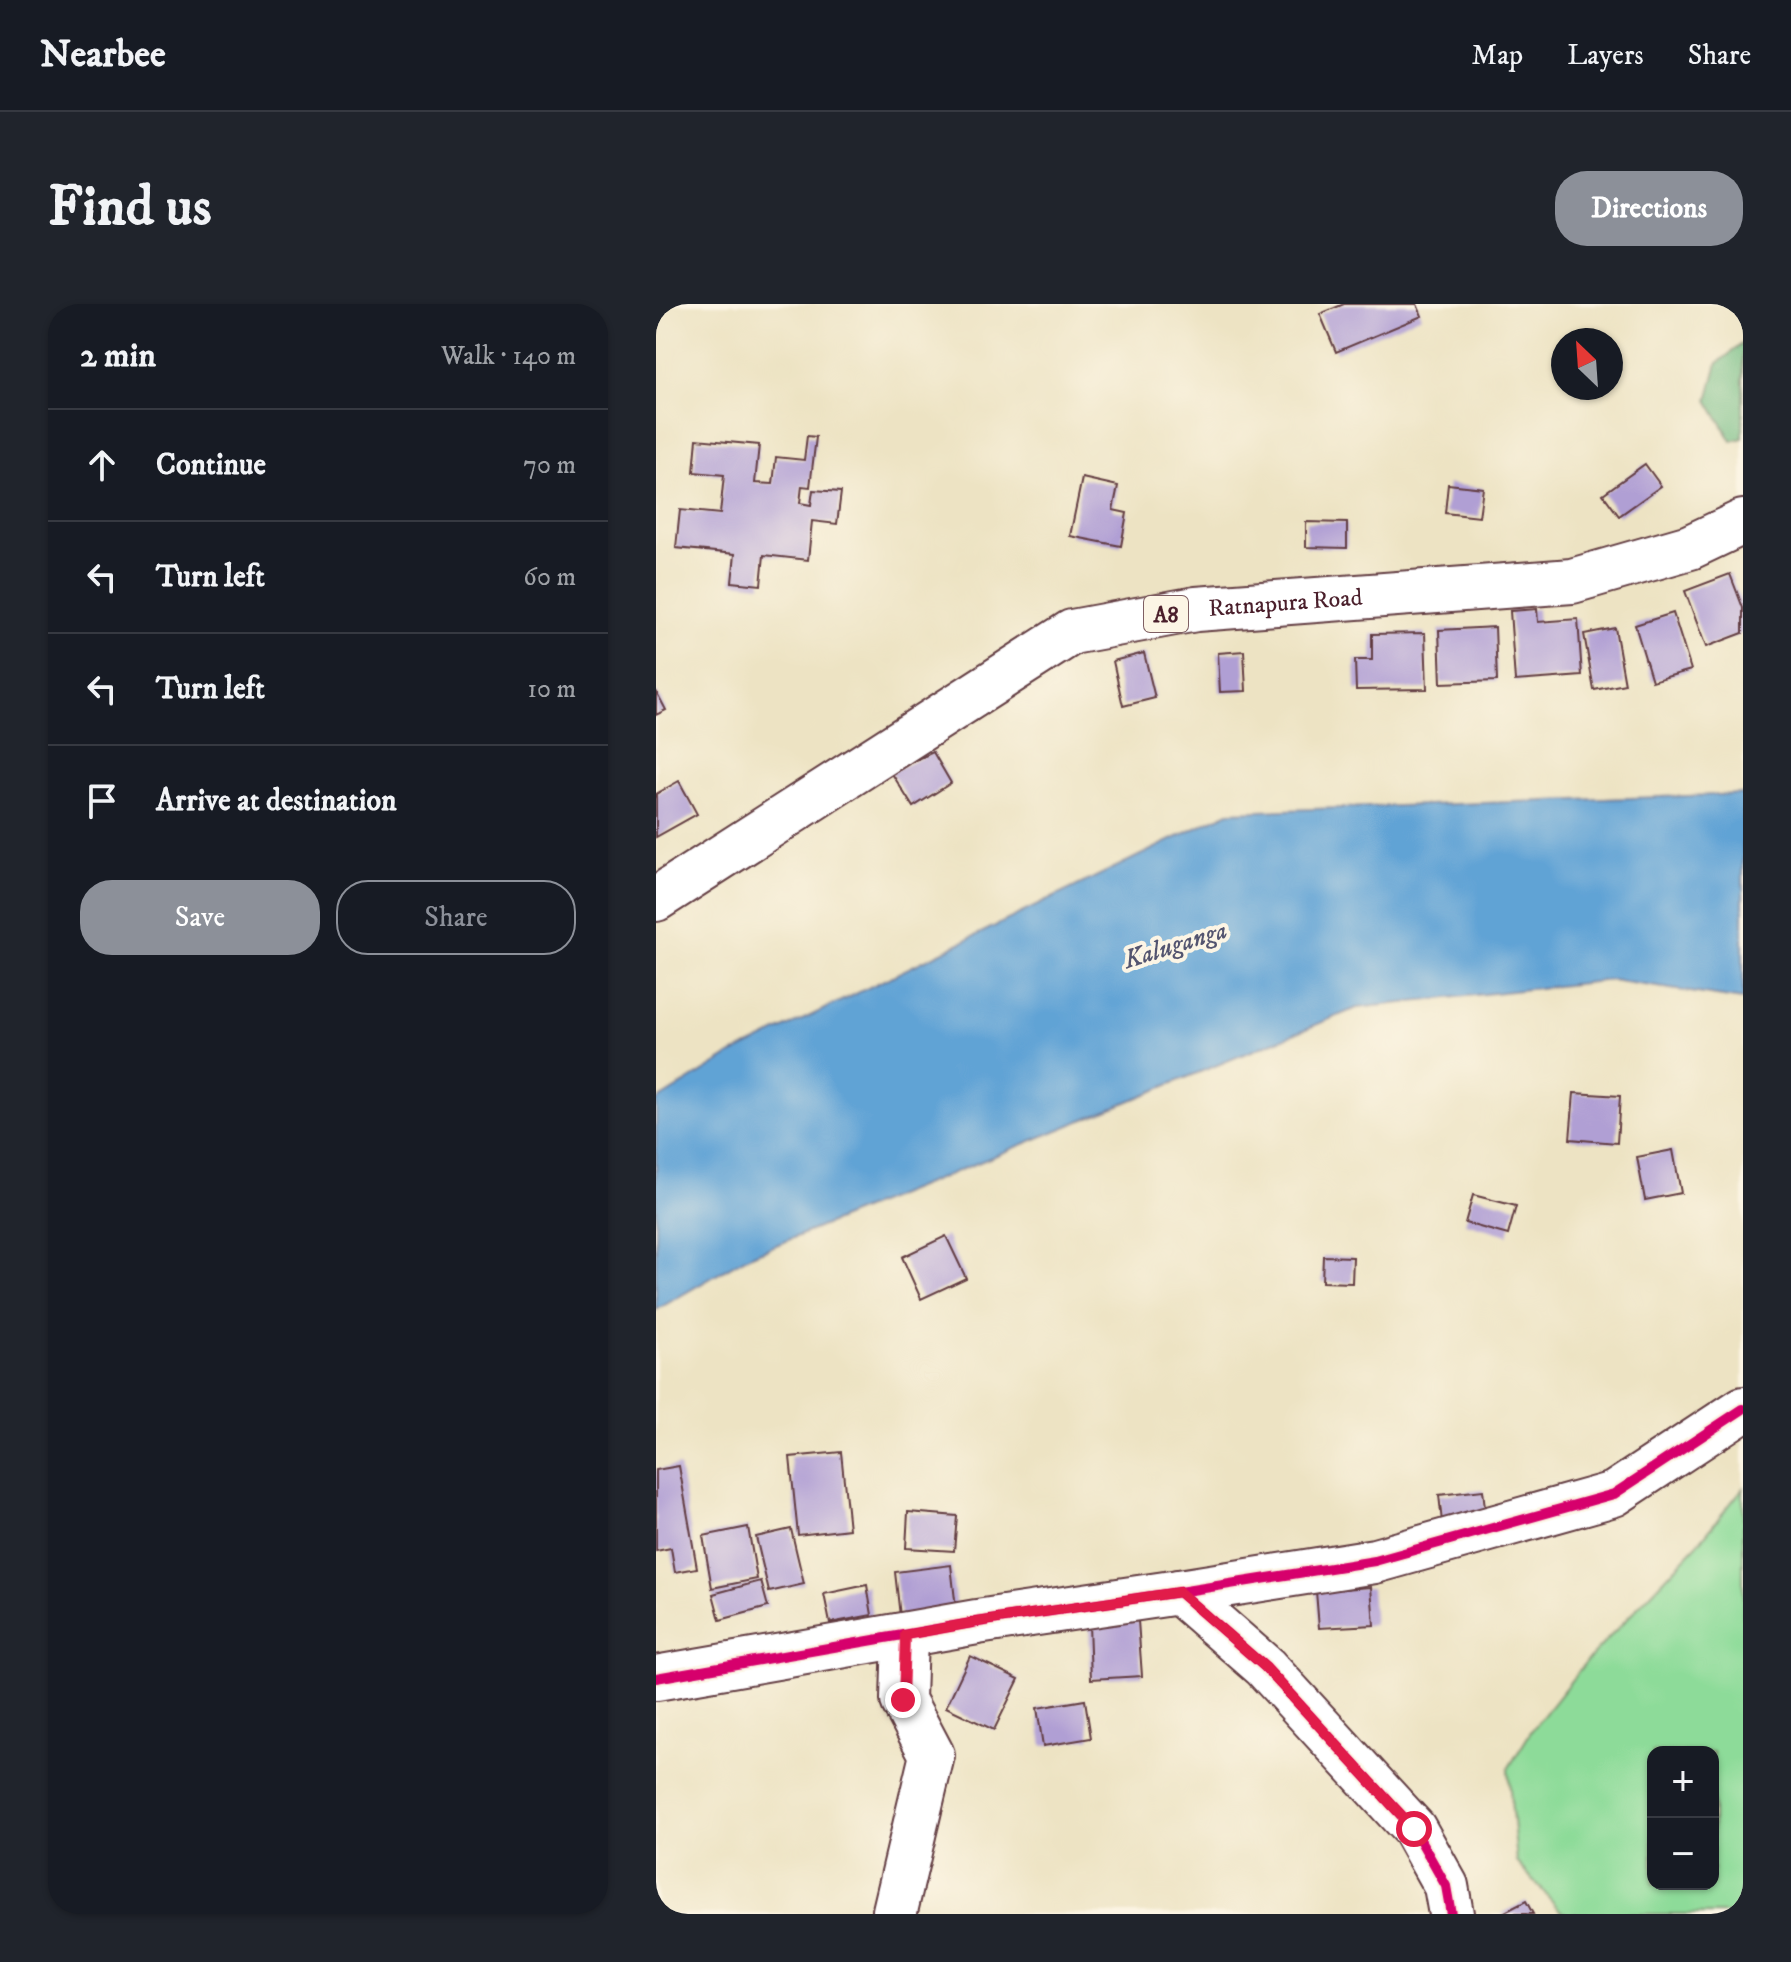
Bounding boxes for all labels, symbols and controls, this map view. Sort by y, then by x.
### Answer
text: Nearbee [40,31,166,79]
text: Map [1472,38,1523,73]
text: Layers [1567,38,1644,73]
text: Share [1688,38,1751,73]
button: Directions [1555,171,1743,246]
text: Find us [48,173,212,243]
north arrow [1551,328,1623,400]
text: 2 min [80,335,156,377]
text: Walk · 140 m [441,340,576,373]
icon: ahead [80,443,124,487]
text: Continue [156,447,266,484]
text: 70 m [523,449,576,482]
icon: left [80,555,124,599]
text: Turn left [156,559,265,596]
text: 60 m [523,561,576,594]
street label: Ratnapura Road [1207,583,1363,624]
road number: A8 [1144,596,1188,632]
icon: left [80,667,124,711]
text: Turn left [156,671,265,708]
text: 10 m [527,673,576,706]
icon: arrive [80,779,124,823]
text: Arrive at destination [156,783,397,820]
button: Save [80,880,320,955]
button: Share [336,880,576,955]
water label: Kaluganga [1119,914,1231,977]
route end [885,1682,921,1718]
map controls [1647,1746,1719,1890]
button: + [1647,1746,1719,1818]
route start [1396,1811,1432,1847]
button: − [1647,1818,1719,1890]

